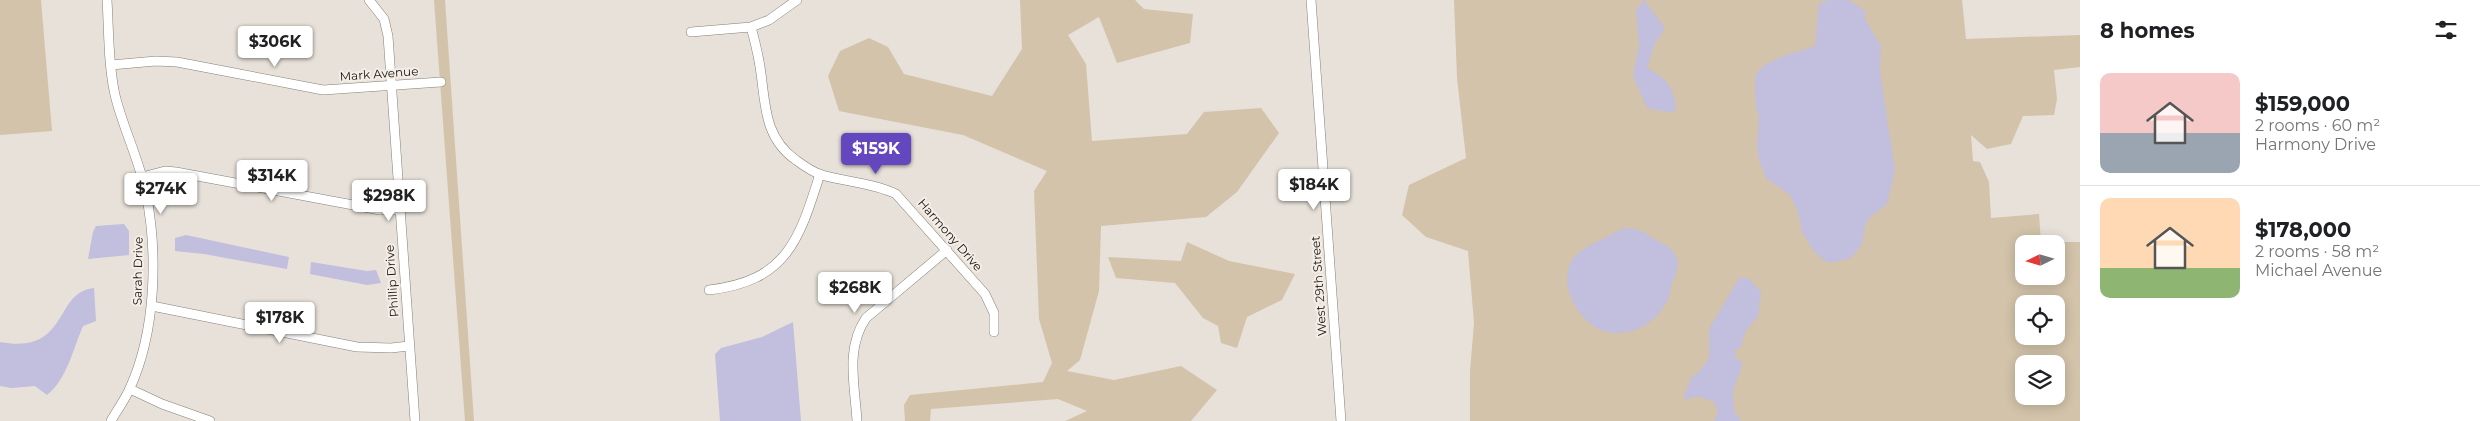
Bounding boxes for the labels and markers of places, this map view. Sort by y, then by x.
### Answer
pin: $306K [240,26,310,68]
pin: $159K [841,132,911,175]
pin: $314K [237,160,307,202]
pin: $184K [1279,168,1349,211]
pin: $274K [126,172,196,215]
pin: $298K [354,180,424,222]
pin: $268K [820,272,890,314]
pin: $178K [245,302,315,344]

